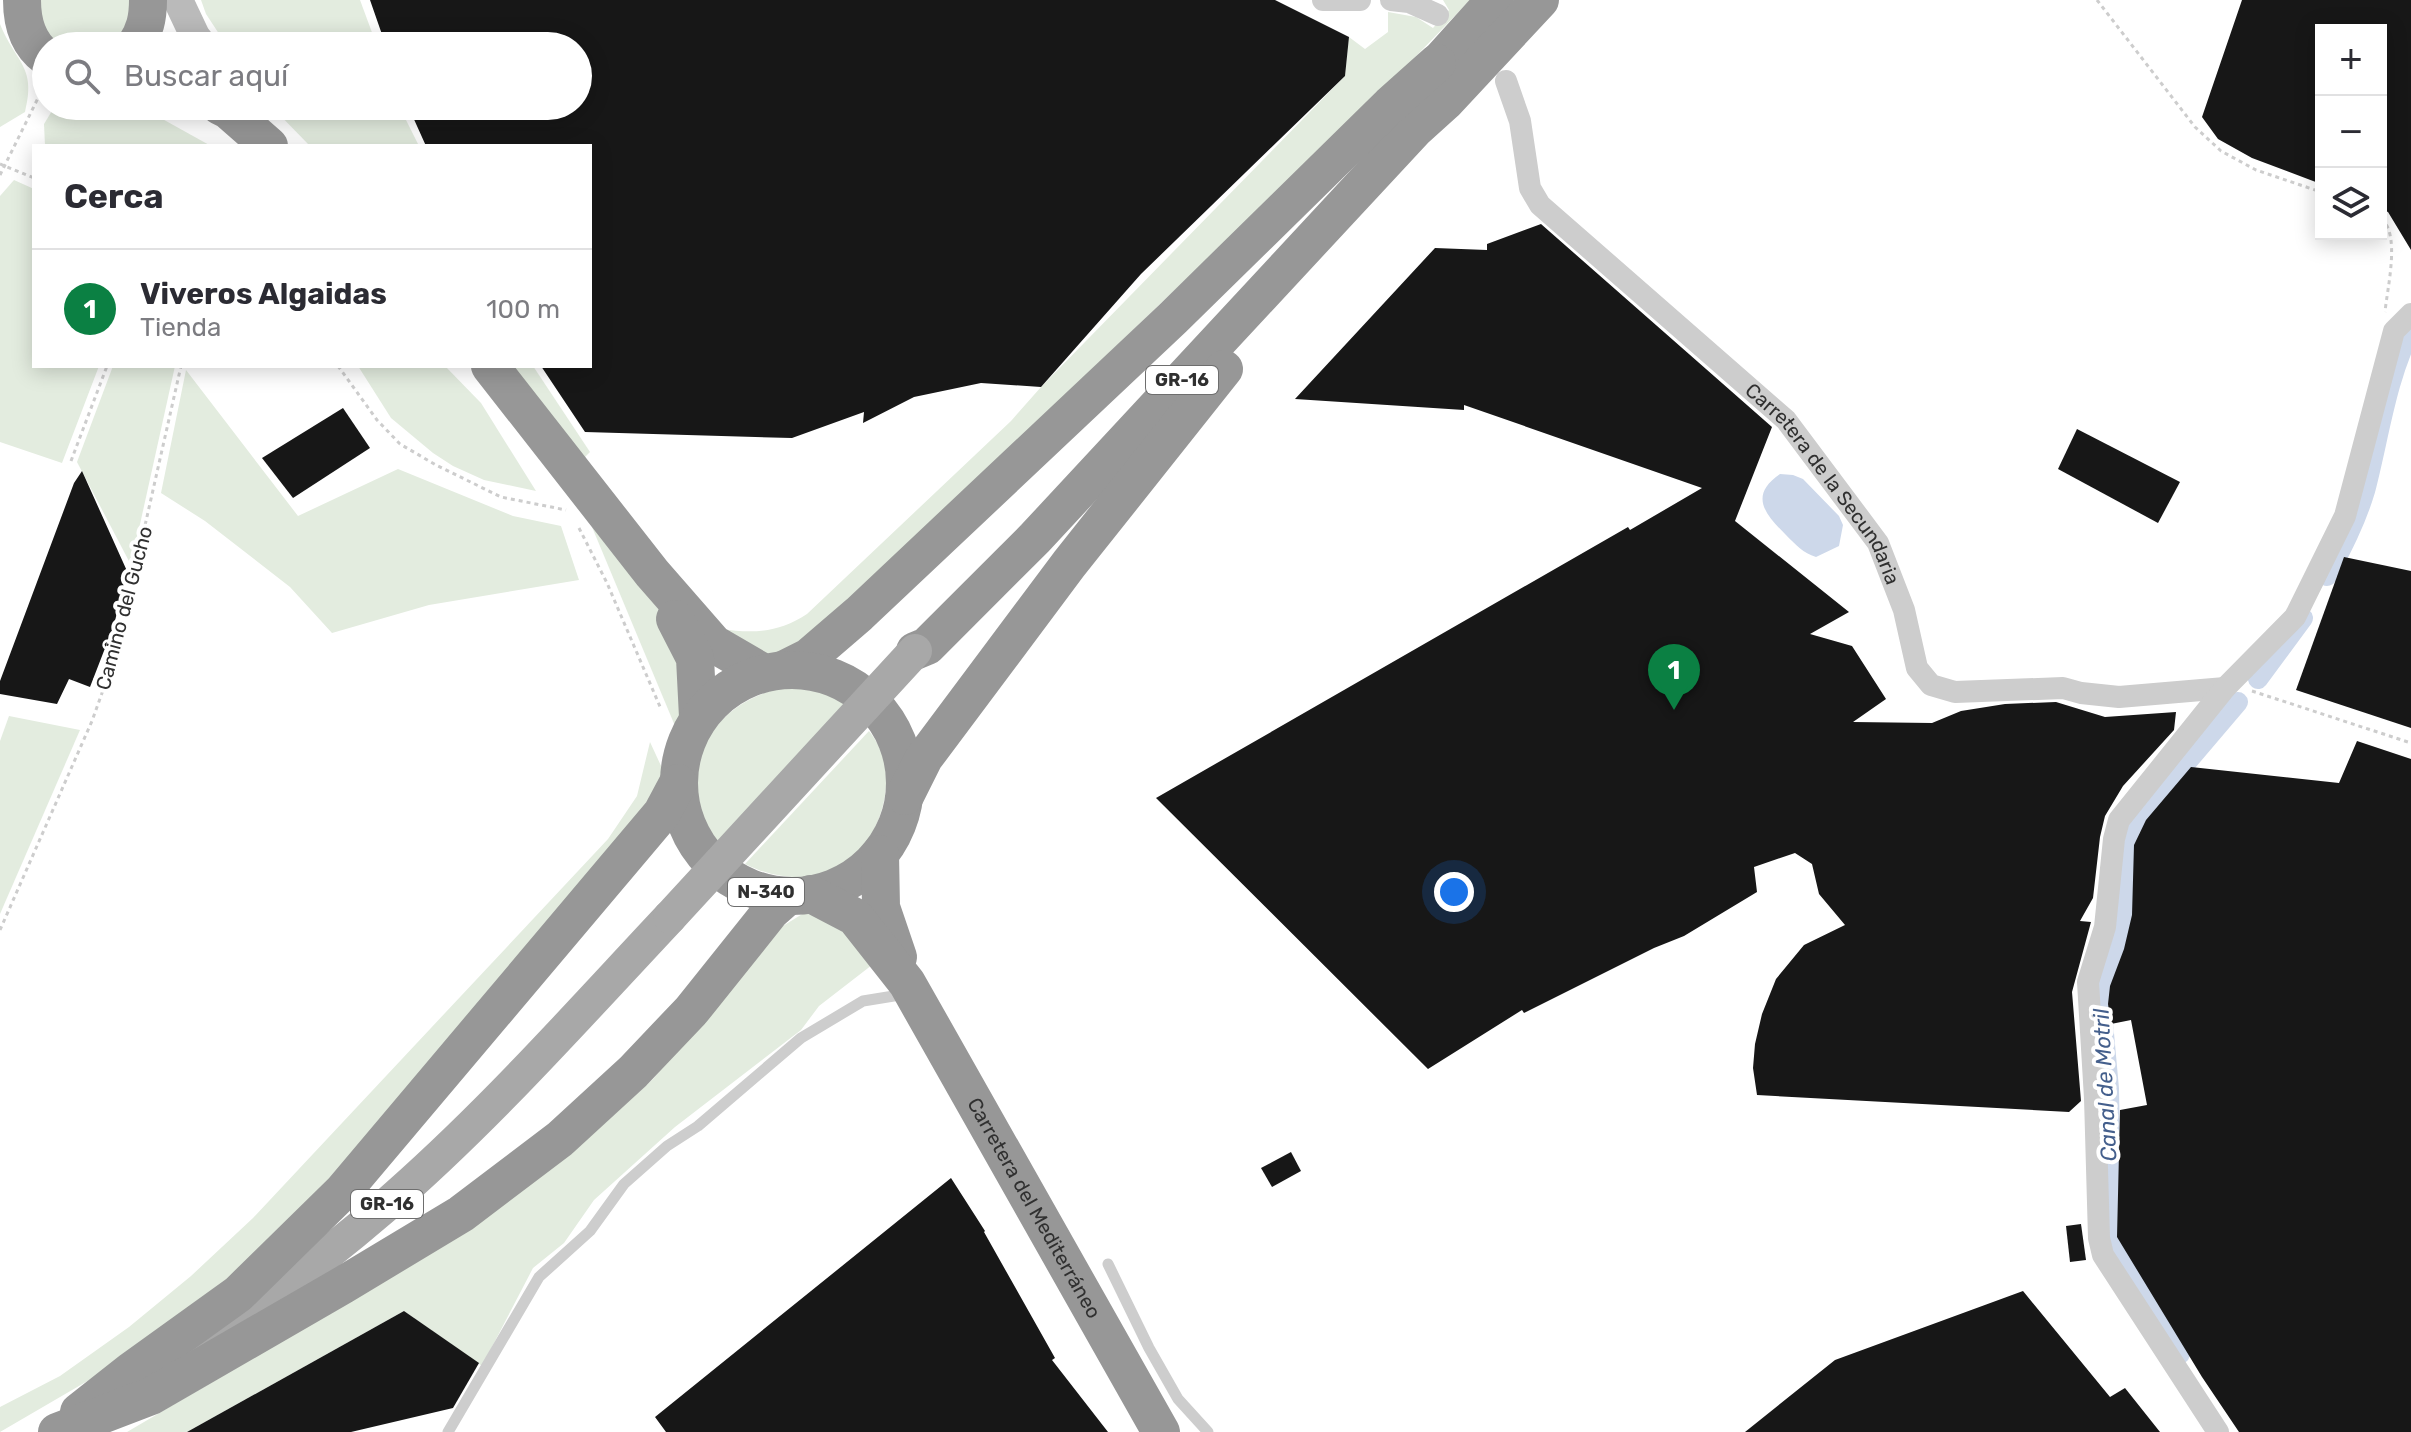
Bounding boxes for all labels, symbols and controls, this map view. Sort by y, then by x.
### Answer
map controls [2315,24,2387,240]
button: + [2315,24,2387,96]
search box [32,32,592,120]
icon: search [60,54,104,98]
text: Buscar aquí [124,58,288,94]
button: − [2315,96,2387,168]
button: layers [2315,168,2387,240]
text: Cerca [64,176,163,217]
text: Viveros Algaidas [140,276,387,312]
text: 1 [84,294,96,325]
text: 100 m [486,294,560,325]
text: Tienda [140,312,221,343]
road number: GR-16 [1146,366,1218,394]
street label: Carretera de la Secundaria [1740,378,1905,588]
street label: Camino del Gucho [91,523,157,693]
pin: 1 [1648,644,1700,710]
your location [1434,872,1474,912]
road number: N-340 [728,878,804,906]
water label: Canal de Motril [2087,1007,2122,1162]
street label: Carretera del Mediterráneo [962,1093,1106,1322]
road number: GR-16 [351,1190,423,1218]

